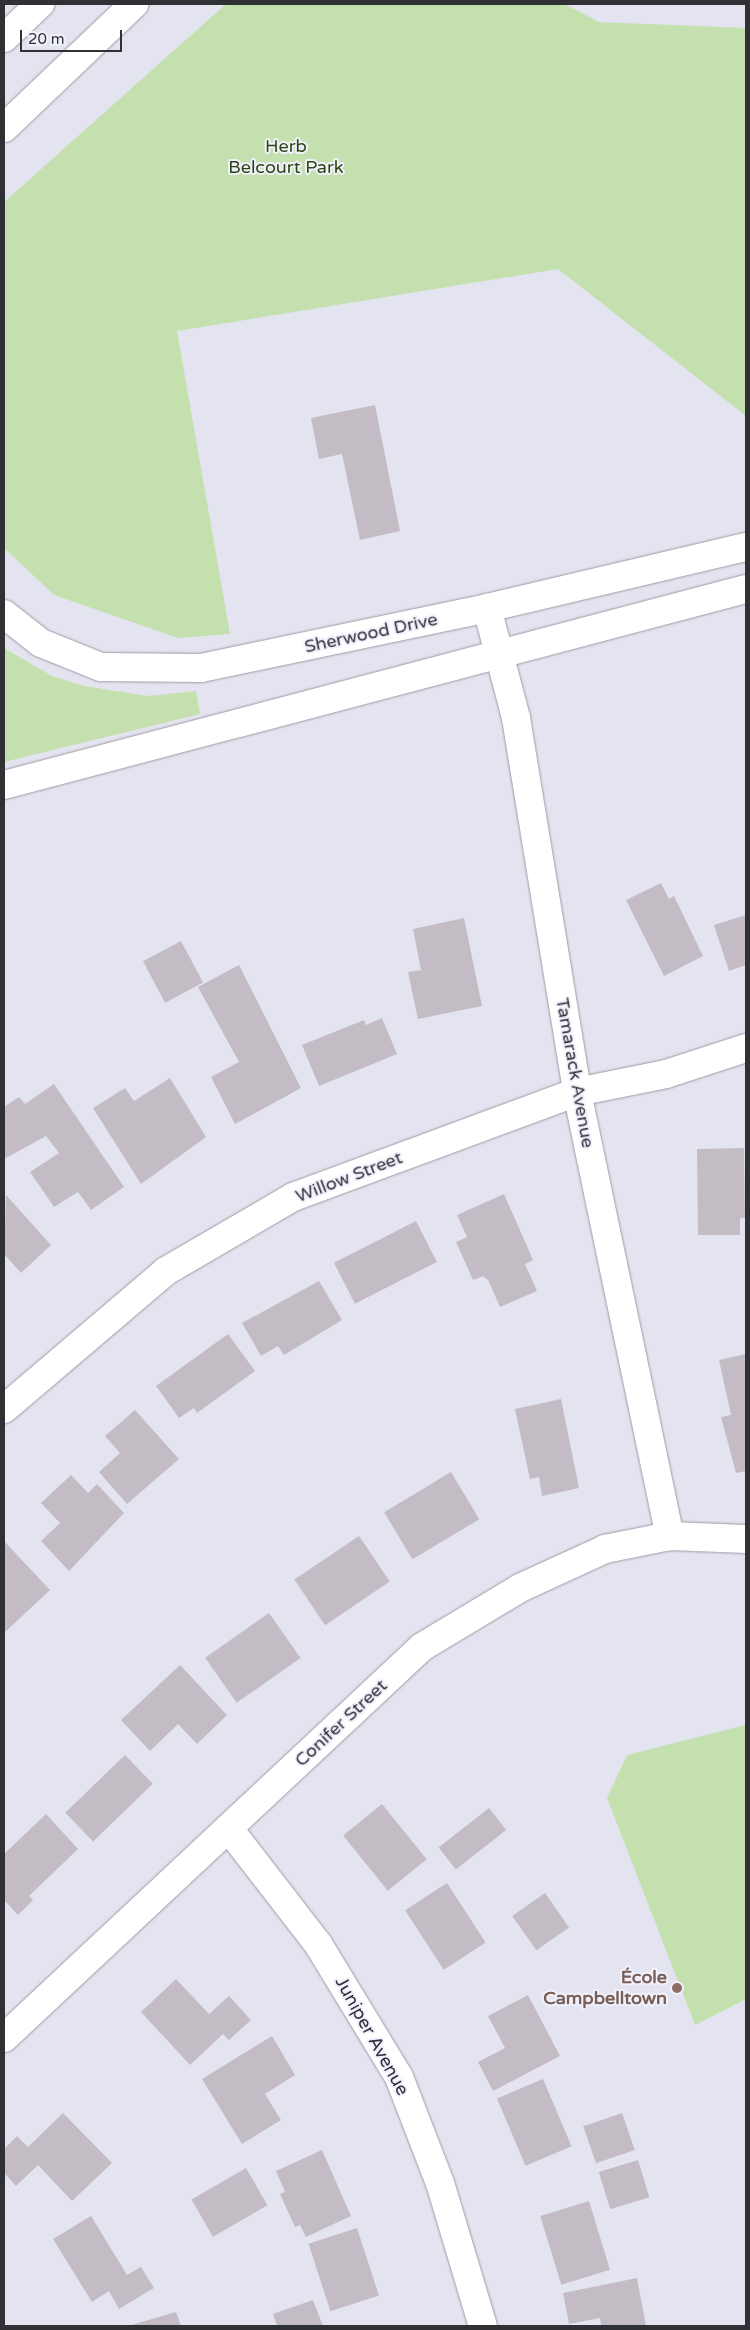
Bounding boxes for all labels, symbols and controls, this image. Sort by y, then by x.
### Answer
scale bar [22,20,125,52]
text: 20 m [28,30,65,48]
park label: Herb Belcourt Park [228,136,344,178]
street label: Sherwood Drive [303,608,439,658]
street label: Tamarack Avenue [551,996,599,1150]
street label: Willow Street [293,1147,405,1207]
street label: Conifer Street [290,1675,392,1771]
place label: École Campbelltown [543,1967,667,2010]
street label: Juniper Avenue [330,1973,414,2099]
marker: École Campbelltown [671,1982,683,1994]

